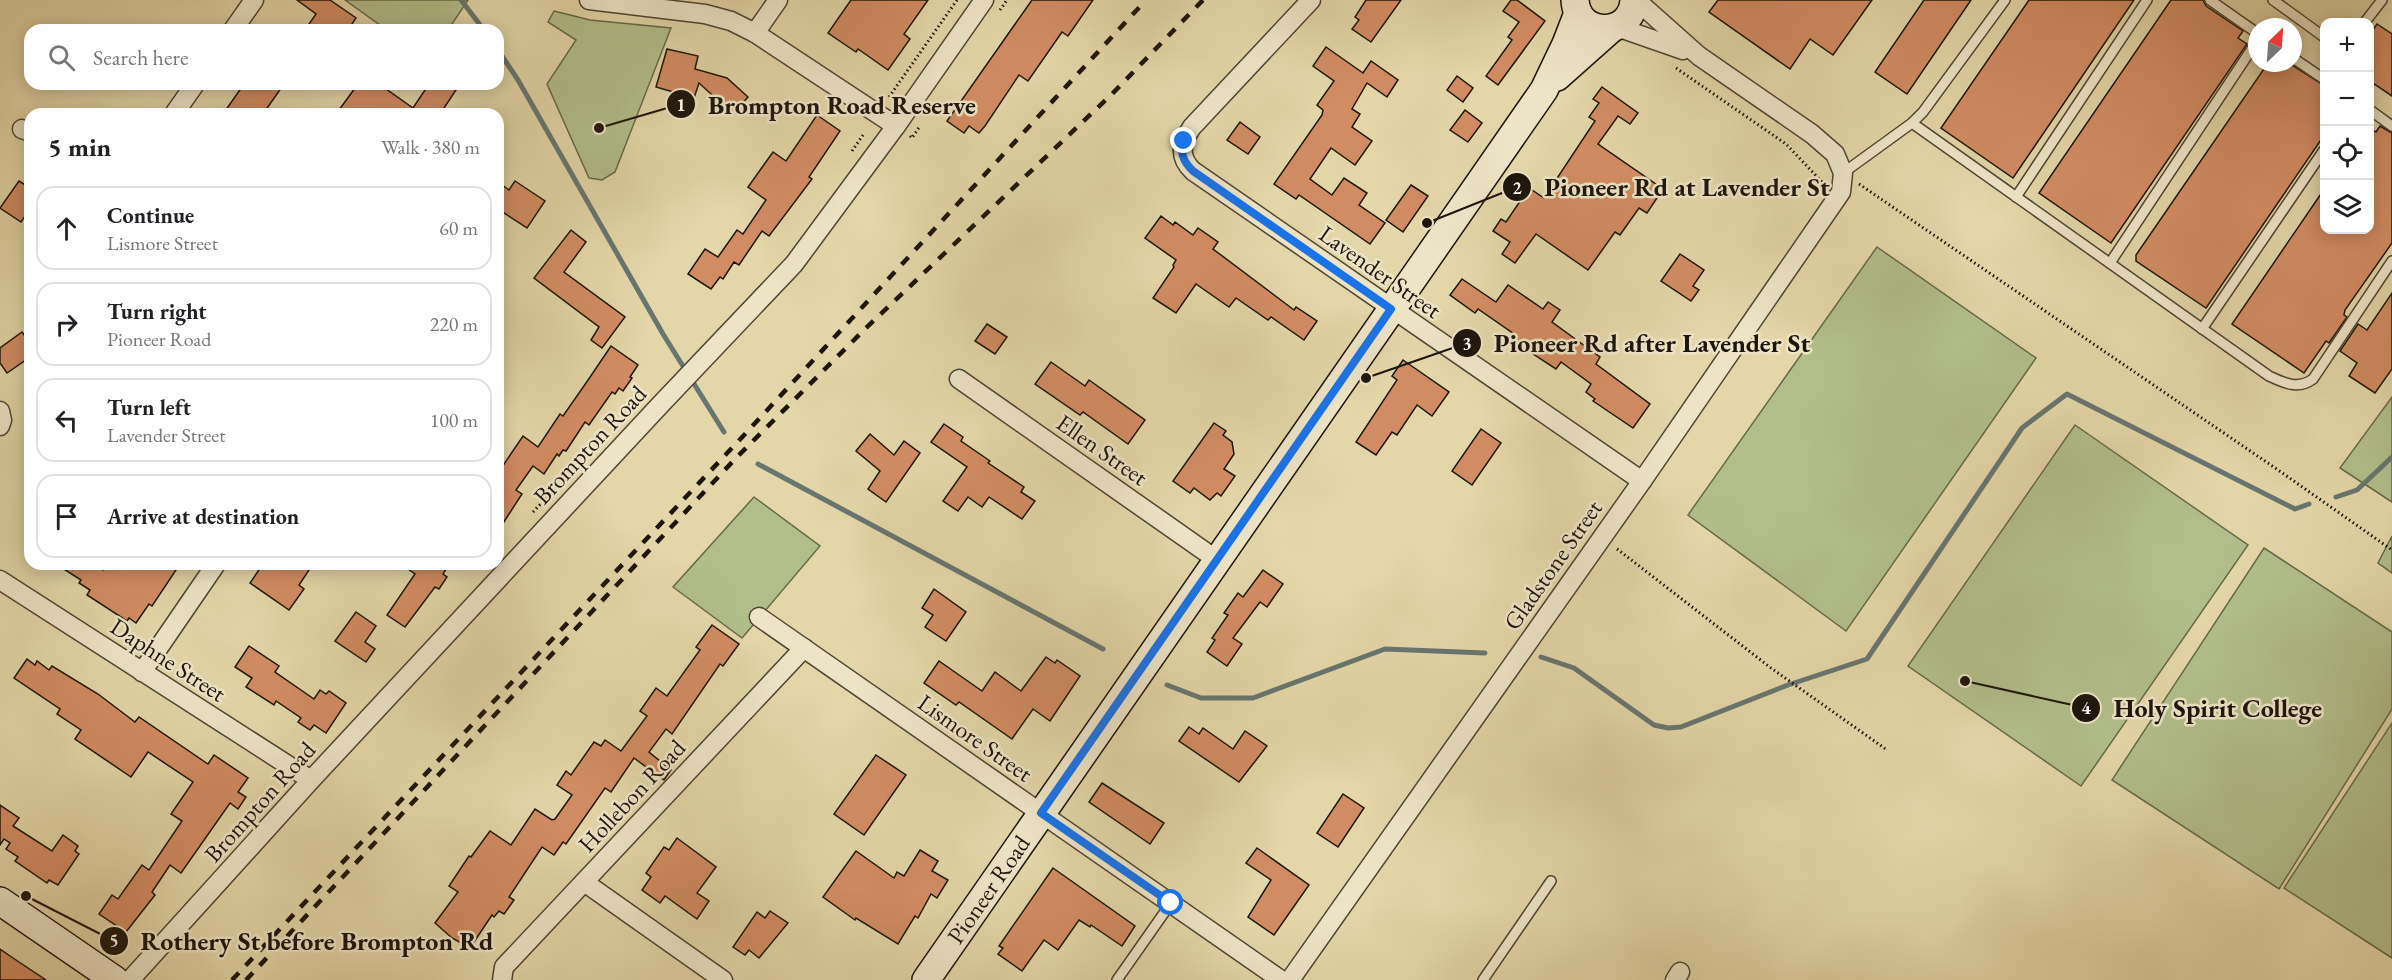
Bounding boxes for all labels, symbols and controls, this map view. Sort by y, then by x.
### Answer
north arrow [2248,18,2302,72]
map controls [2320,18,2374,234]
button: + [2320,18,2374,72]
search box [24,24,504,90]
icon: search [45,41,78,74]
text: Search here [93,43,188,72]
button: − [2320,72,2374,126]
callout: Brompton Road Reserve [666,82,988,126]
text: Brompton Road Reserve [708,88,976,122]
text: 1 [676,93,686,116]
button: locate [2320,126,2374,180]
route end [1170,127,1196,153]
text: 5 min [48,130,111,164]
text: Walk · 380 m [381,134,480,160]
callout: Pioneer Rd at Lavender St [1502,165,1841,209]
text: Pioneer Rd at Lavender St [1544,170,1830,204]
text: 2 [1512,176,1522,199]
button: layers [2320,180,2374,234]
text: Continue [107,201,194,230]
icon: ahead [50,212,83,245]
text: 60 m [439,215,478,241]
street label: Lavender Street [1313,218,1448,325]
text: Lismore Street [107,230,218,256]
text: Turn right [107,297,206,326]
icon: right [50,308,83,341]
text: 220 m [430,311,478,337]
callout: Pioneer Rd after Lavender St [1452,321,1822,365]
text: Pioneer Road [107,326,211,352]
text: Pioneer Rd after Lavender St [1494,326,1810,360]
text: 3 [1462,332,1472,355]
street label: Brompton Road [526,378,653,511]
text: Turn left [107,393,191,422]
icon: left [50,404,83,437]
text: 100 m [430,407,478,433]
street label: Ellen Street [1051,407,1154,493]
text: Lavender Street [107,422,225,448]
street label: Gladstone Street [1496,493,1609,636]
icon: arrive [50,500,83,533]
text: Arrive at destination [107,502,299,531]
street label: Daphne Street [105,611,232,709]
callout: Holy Spirit College [2071,686,2334,730]
street label: Lismore Street [912,687,1039,789]
text: Holy Spirit College [2114,691,2322,725]
text: 4 [2081,696,2091,719]
street label: Hollebon Road [571,732,693,859]
street label: Brompton Road [197,734,323,869]
street label: Pioneer Road [940,828,1037,950]
route start [1157,889,1183,915]
callout: Rothery St before Brompton Rd [99,919,506,963]
text: Rothery St before Brompton Rd [141,924,494,958]
text: 5 [109,929,119,952]

